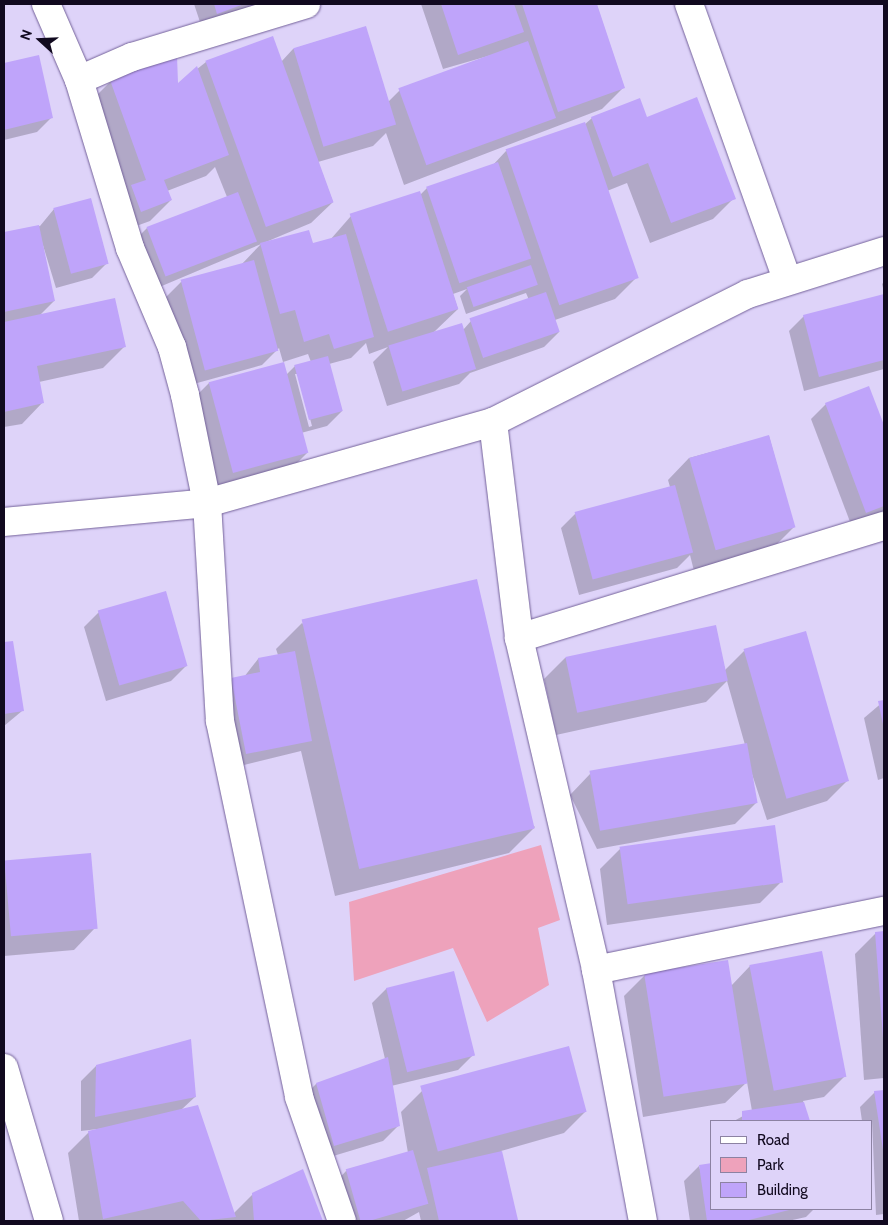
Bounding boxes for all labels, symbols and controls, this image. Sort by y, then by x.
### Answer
north arrow [15,15,65,65]
text: N [16,27,36,43]
legend [710,1120,873,1210]
text: Road [757,1131,790,1149]
text: Park [757,1156,784,1174]
text: Building [757,1181,808,1199]

